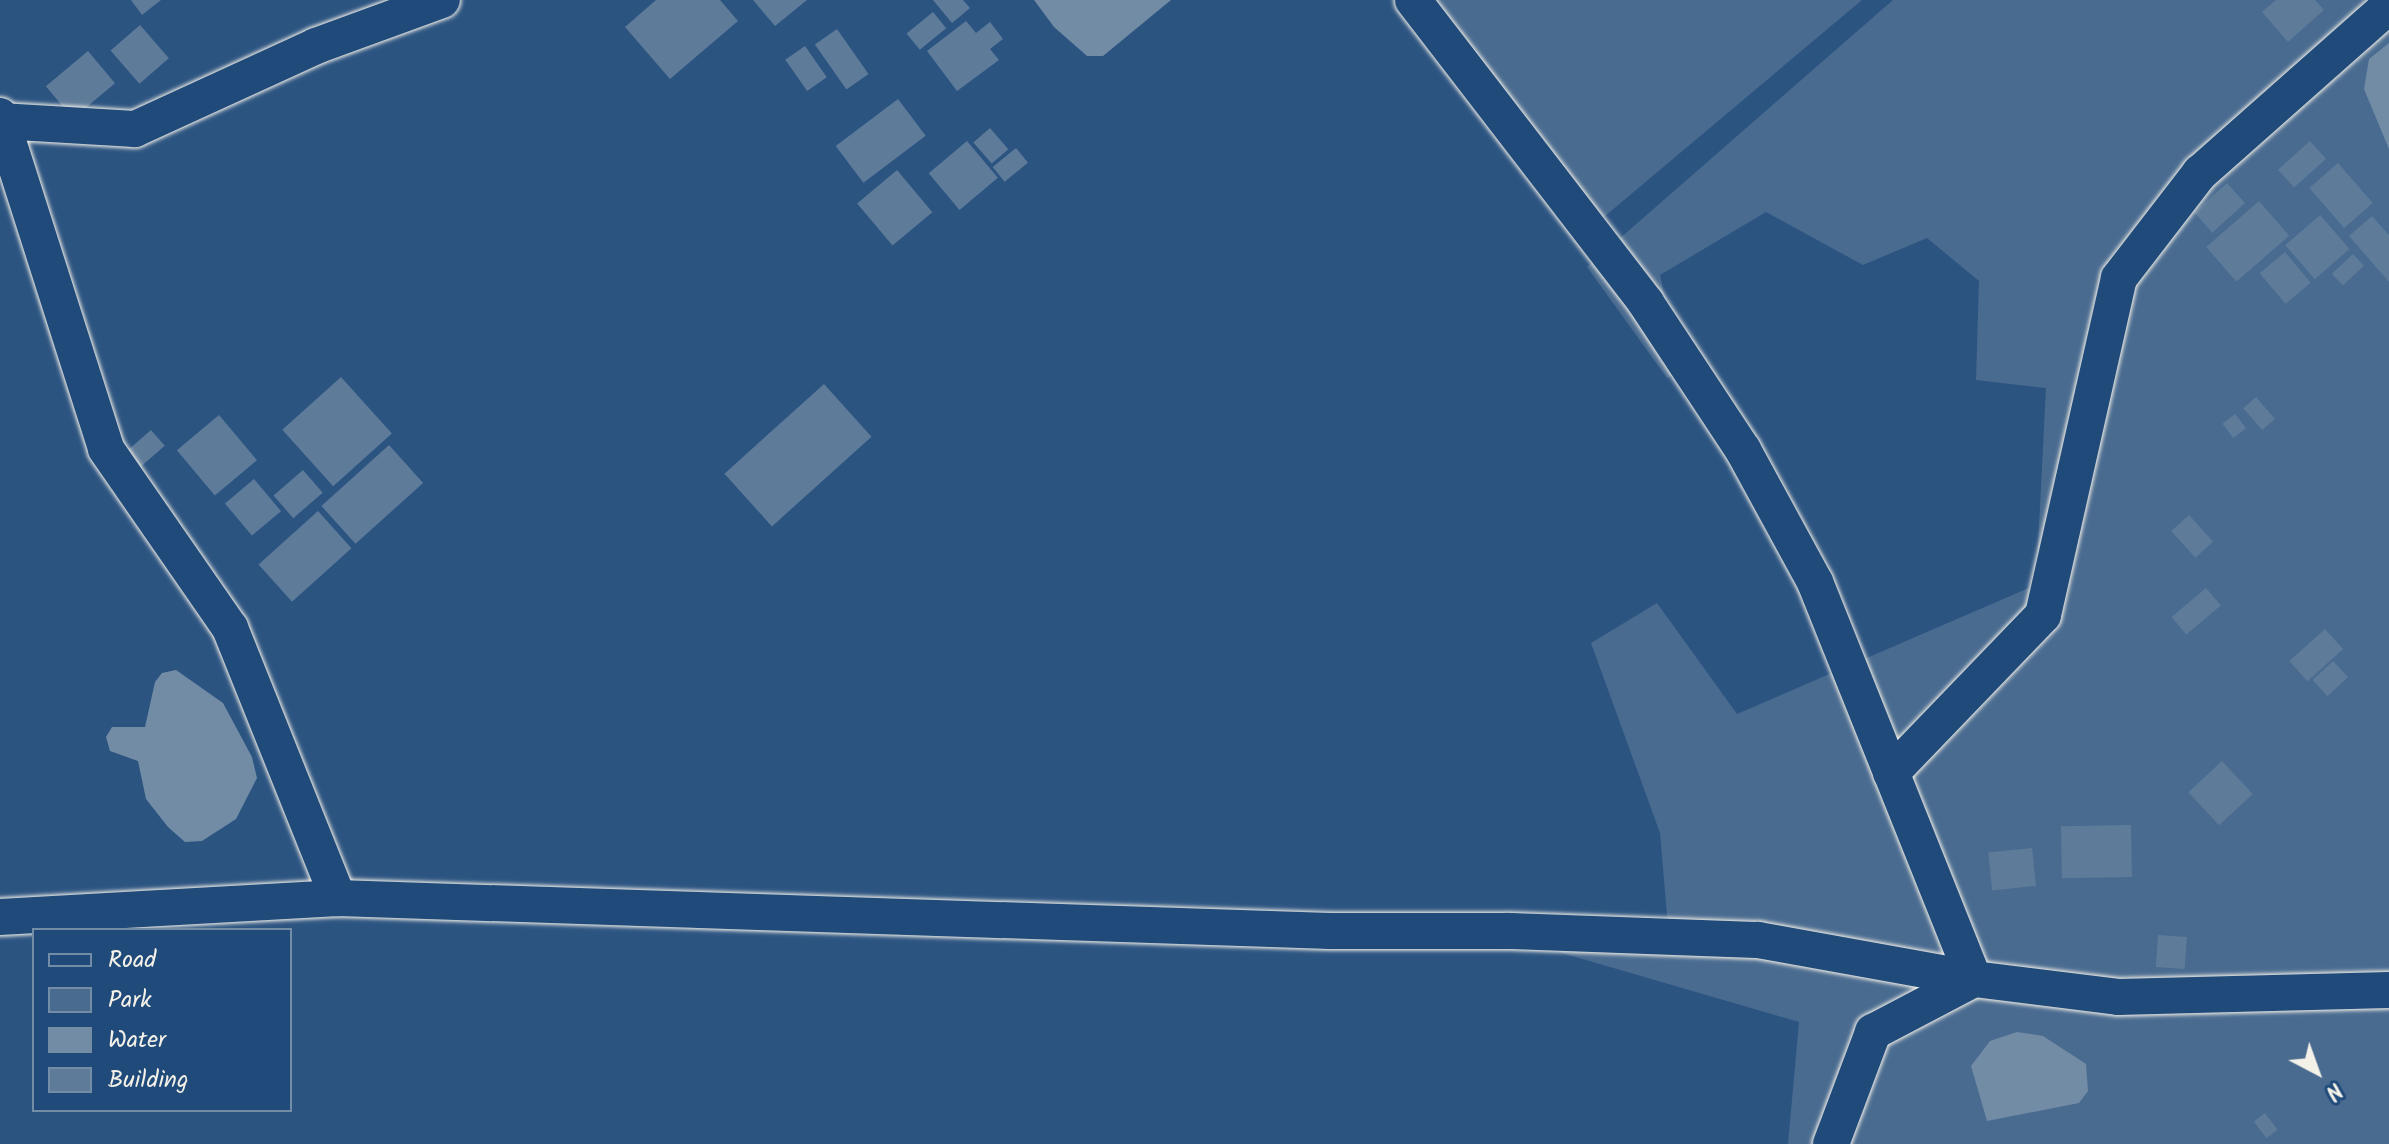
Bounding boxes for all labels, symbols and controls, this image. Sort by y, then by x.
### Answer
legend [32,928,292,1112]
text: Road [108,941,156,980]
text: Park [108,981,152,1020]
text: Water [108,1021,166,1060]
north arrow [2277,1032,2357,1112]
text: Building [108,1061,188,1100]
text: N [2316,1073,2350,1108]

